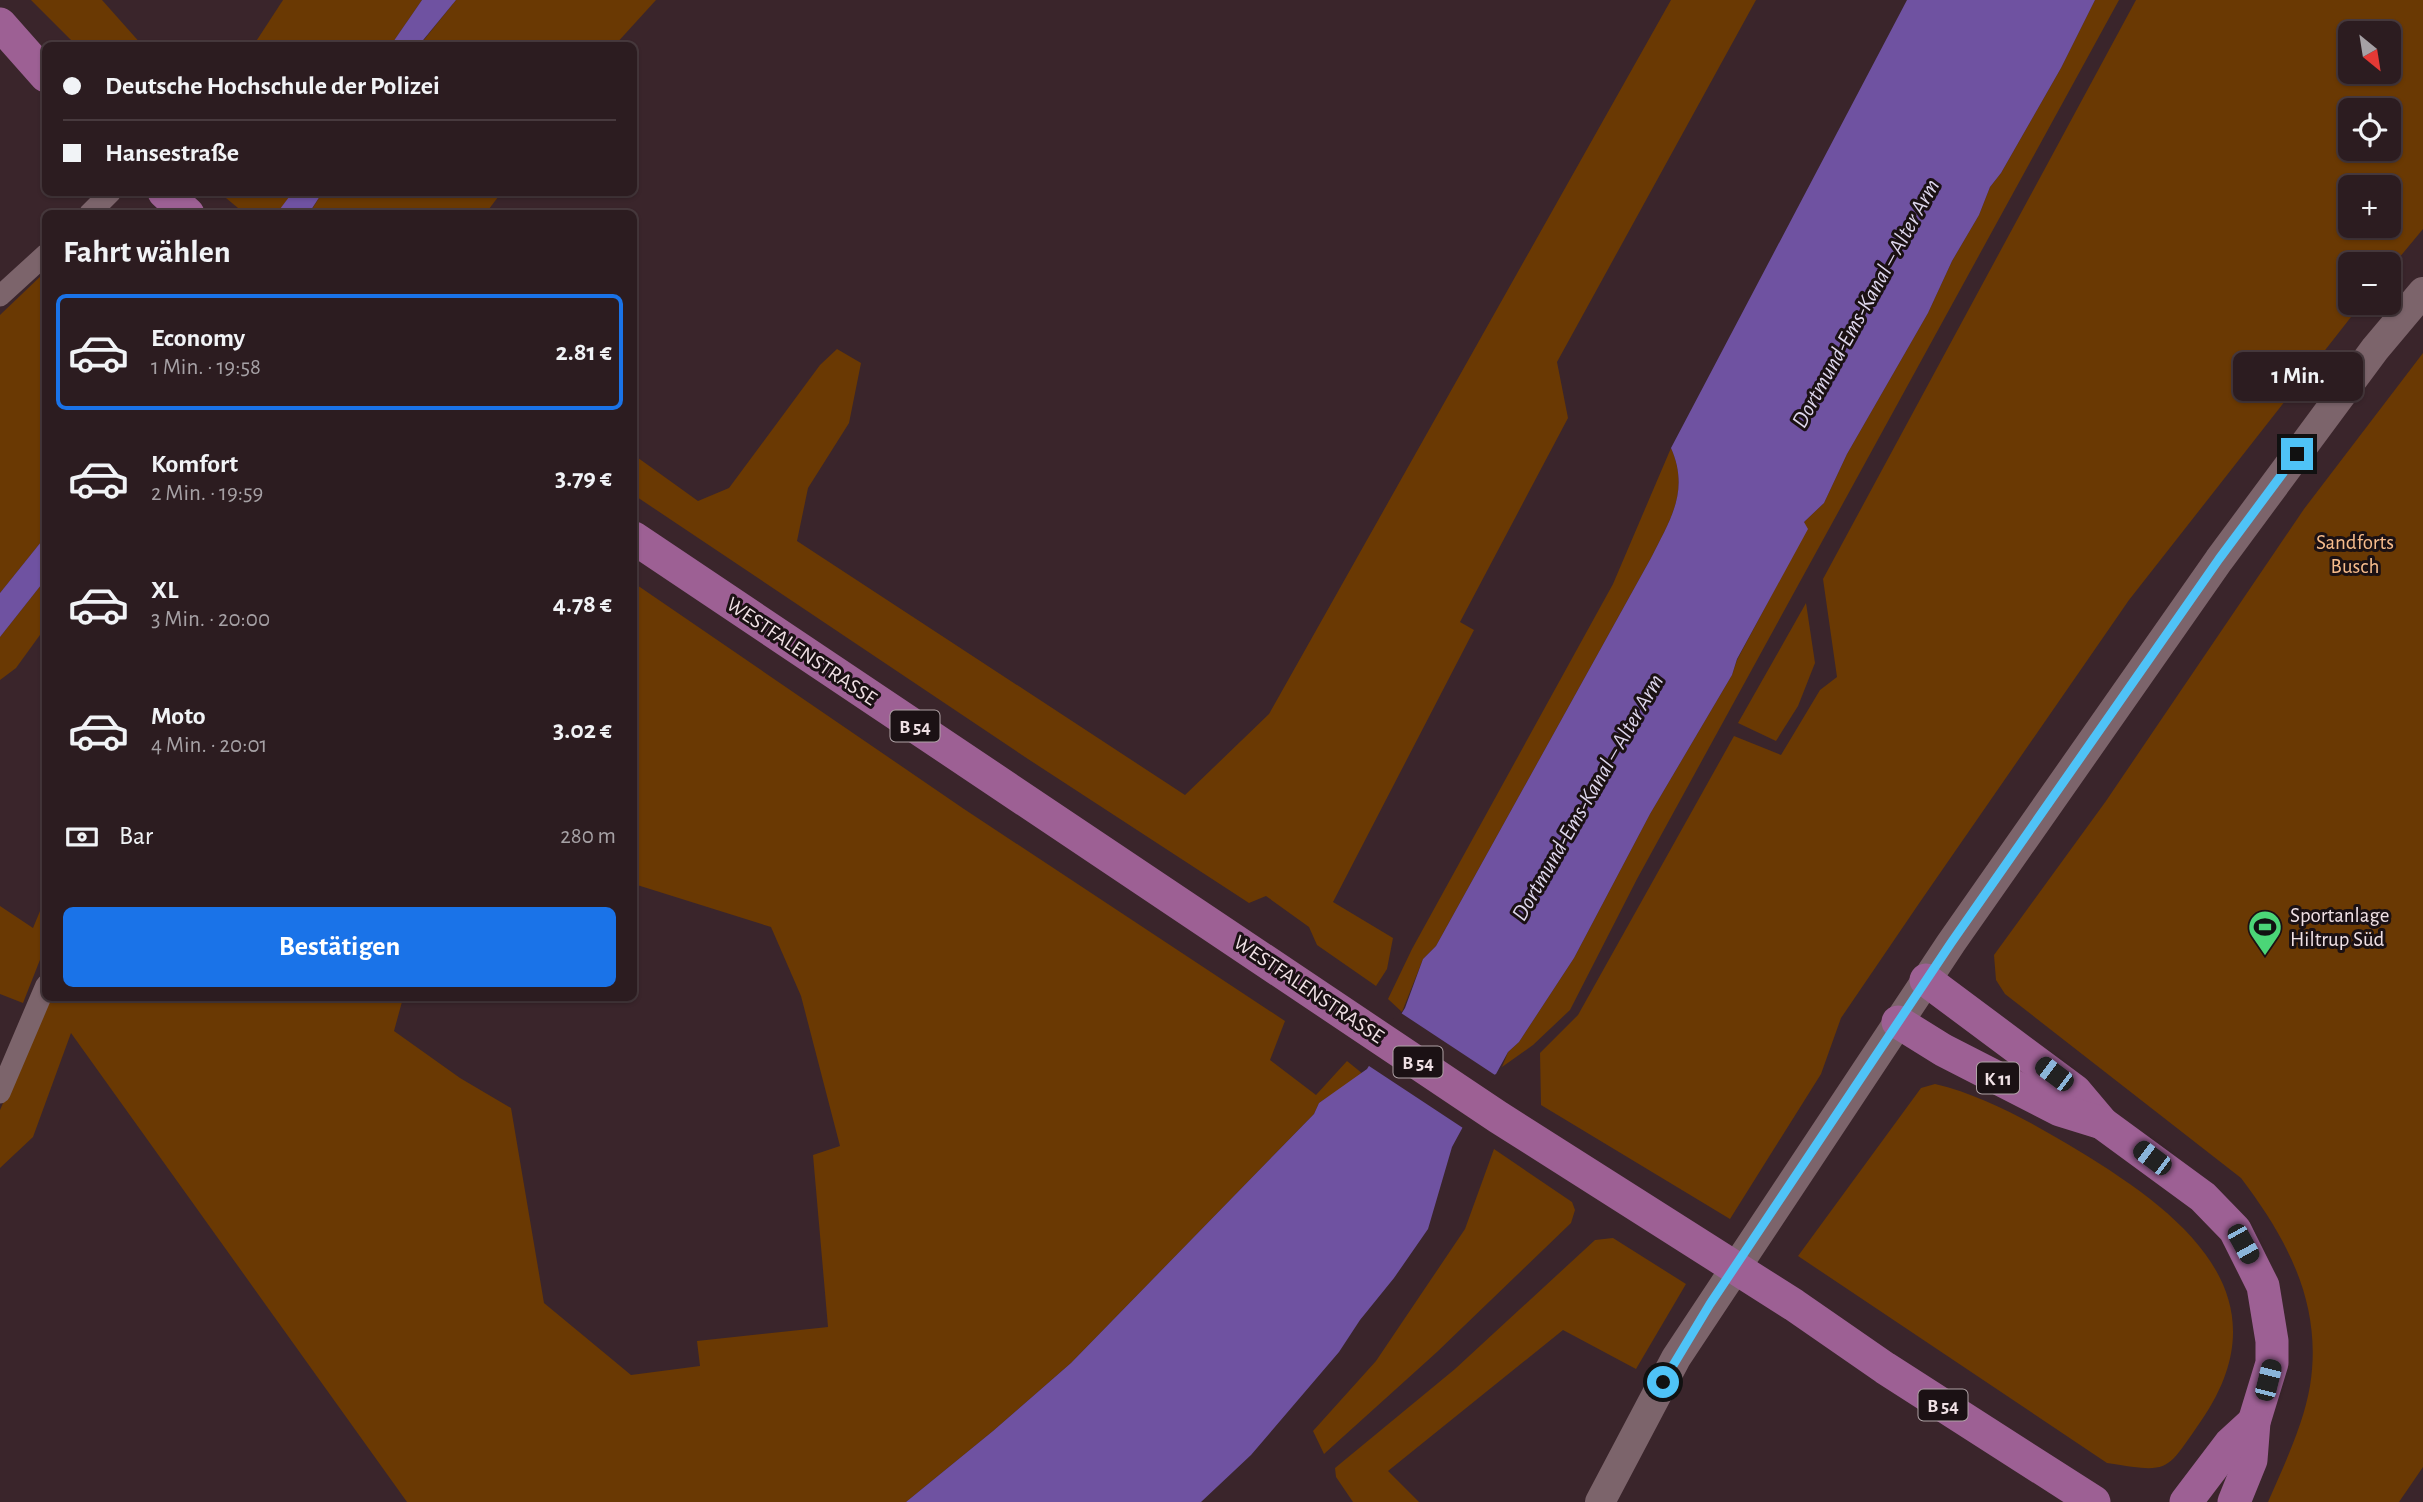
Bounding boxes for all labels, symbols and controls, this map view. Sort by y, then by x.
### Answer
north arrow [2338,21,2401,84]
map controls [2338,21,2401,315]
text: Deutsche Hochschule der Polizei [105,73,440,99]
button: locate [2338,98,2401,161]
text: Hansestraße [105,140,239,166]
button: + [2338,175,2401,238]
water label: Dortmund-Ems-Kanal – Alter Arm [1788,176,1944,432]
text: Fahrt wählen [63,236,231,268]
button: − [2338,252,2401,315]
icon: car [67,321,130,384]
text: Economy [151,325,245,351]
text: 2.81 € [556,339,612,365]
callout: 1 Min. [2232,352,2362,402]
text: 1 Min. · 19:58 [151,356,261,379]
text: 1 Min. [2271,365,2325,388]
route end [2281,438,2313,470]
icon: car [67,447,130,510]
text: Komfort [151,451,238,477]
text: 3.79 € [555,465,612,491]
text: 2 Min. · 19:59 [151,482,263,505]
park label: Sandforts Busch [2316,532,2394,577]
icon: car [67,573,130,636]
text: XL [151,577,178,603]
text: 4.78 € [553,591,612,617]
street label: WESTFALENSTRASSE [723,593,881,709]
text: 3 Min. · 20:00 [151,608,270,631]
water label: Dortmund-Ems-Kanal – Alter Arm [1508,671,1668,925]
icon: car [67,699,130,762]
text: Moto [151,703,206,729]
road number: B 54 [890,710,940,741]
text: 3.02 € [553,717,612,743]
text: 4 Min. · 20:01 [151,734,268,757]
icon: cash [63,818,101,856]
text: Bar [119,823,153,849]
text: 280 m [560,825,616,848]
place label: Sportanlage Hiltrup Süd [2290,905,2389,950]
button: Bestätigen [63,907,616,987]
sports icon: Sportanlage Hiltrup Süd [2246,908,2284,957]
street label: WESTFALENSTRASSE [1230,931,1388,1047]
road number: B 54 [1394,1046,1442,1078]
car [2031,1053,2078,1095]
road number: K 11 [1977,1062,2019,1094]
car [2129,1137,2176,1179]
car [2224,1221,2263,1267]
car [2253,1357,2284,1403]
route start [1647,1366,1679,1398]
road number: B 54 [1918,1390,1968,1420]

